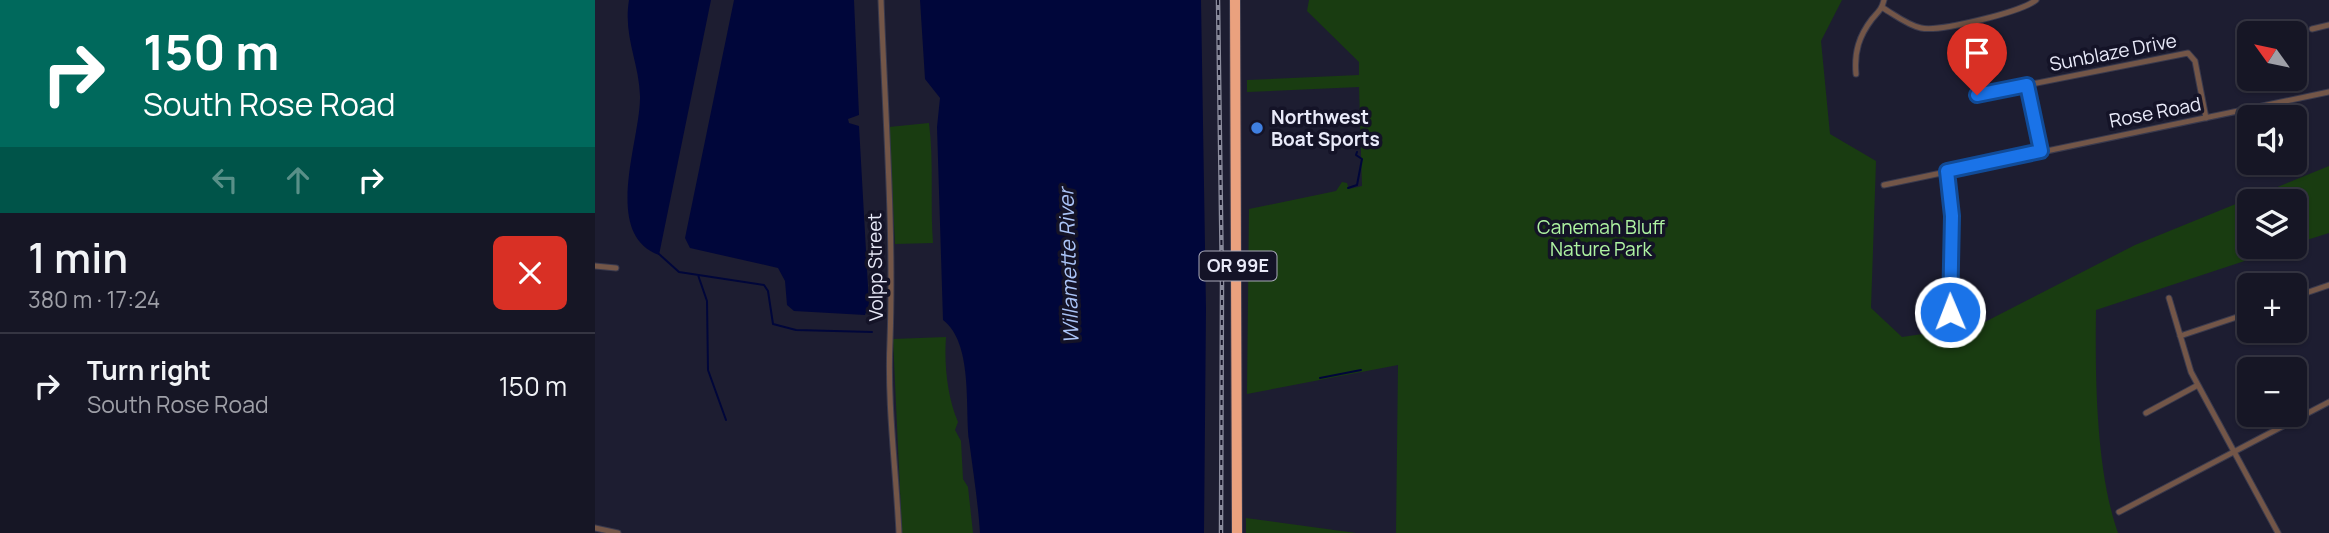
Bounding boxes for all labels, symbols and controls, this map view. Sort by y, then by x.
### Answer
text: 150 m [143,18,279,85]
north arrow [2237,21,2307,91]
map controls [2237,21,2307,427]
pin [1947,23,2007,95]
street label: Sunblaze Drive [2047,27,2179,77]
icon: right [28,28,119,119]
icon: arrive [1958,34,1996,72]
text: South Rose Road [143,82,396,126]
street label: Rose Road [2107,90,2203,134]
place label: Northwest Boat Sports [1271,104,1380,152]
button: sound [2237,105,2307,175]
marker: Northwest Boat Sports [1249,120,1265,136]
icon: left [206,161,244,199]
icon: ahead [279,161,317,199]
icon: right [352,161,390,199]
water label: Willamette River [1051,185,1085,344]
button: layers [2237,189,2307,259]
street label: Volpp Street [861,213,889,321]
park label: Canemah Bluff Nature Park [1537,214,1665,262]
text: 1 min [28,228,128,286]
button: close [493,236,567,310]
road number: OR 99E [1199,252,1277,280]
button: + [2237,273,2307,343]
position arrow [1913,275,1987,349]
text: 380 m · 17:24 [28,283,160,315]
text: Turn right [87,352,211,388]
button: − [2237,357,2307,427]
icon: right [28,367,66,405]
text: 150 m [499,368,567,404]
text: South Rose Road [87,388,269,420]

